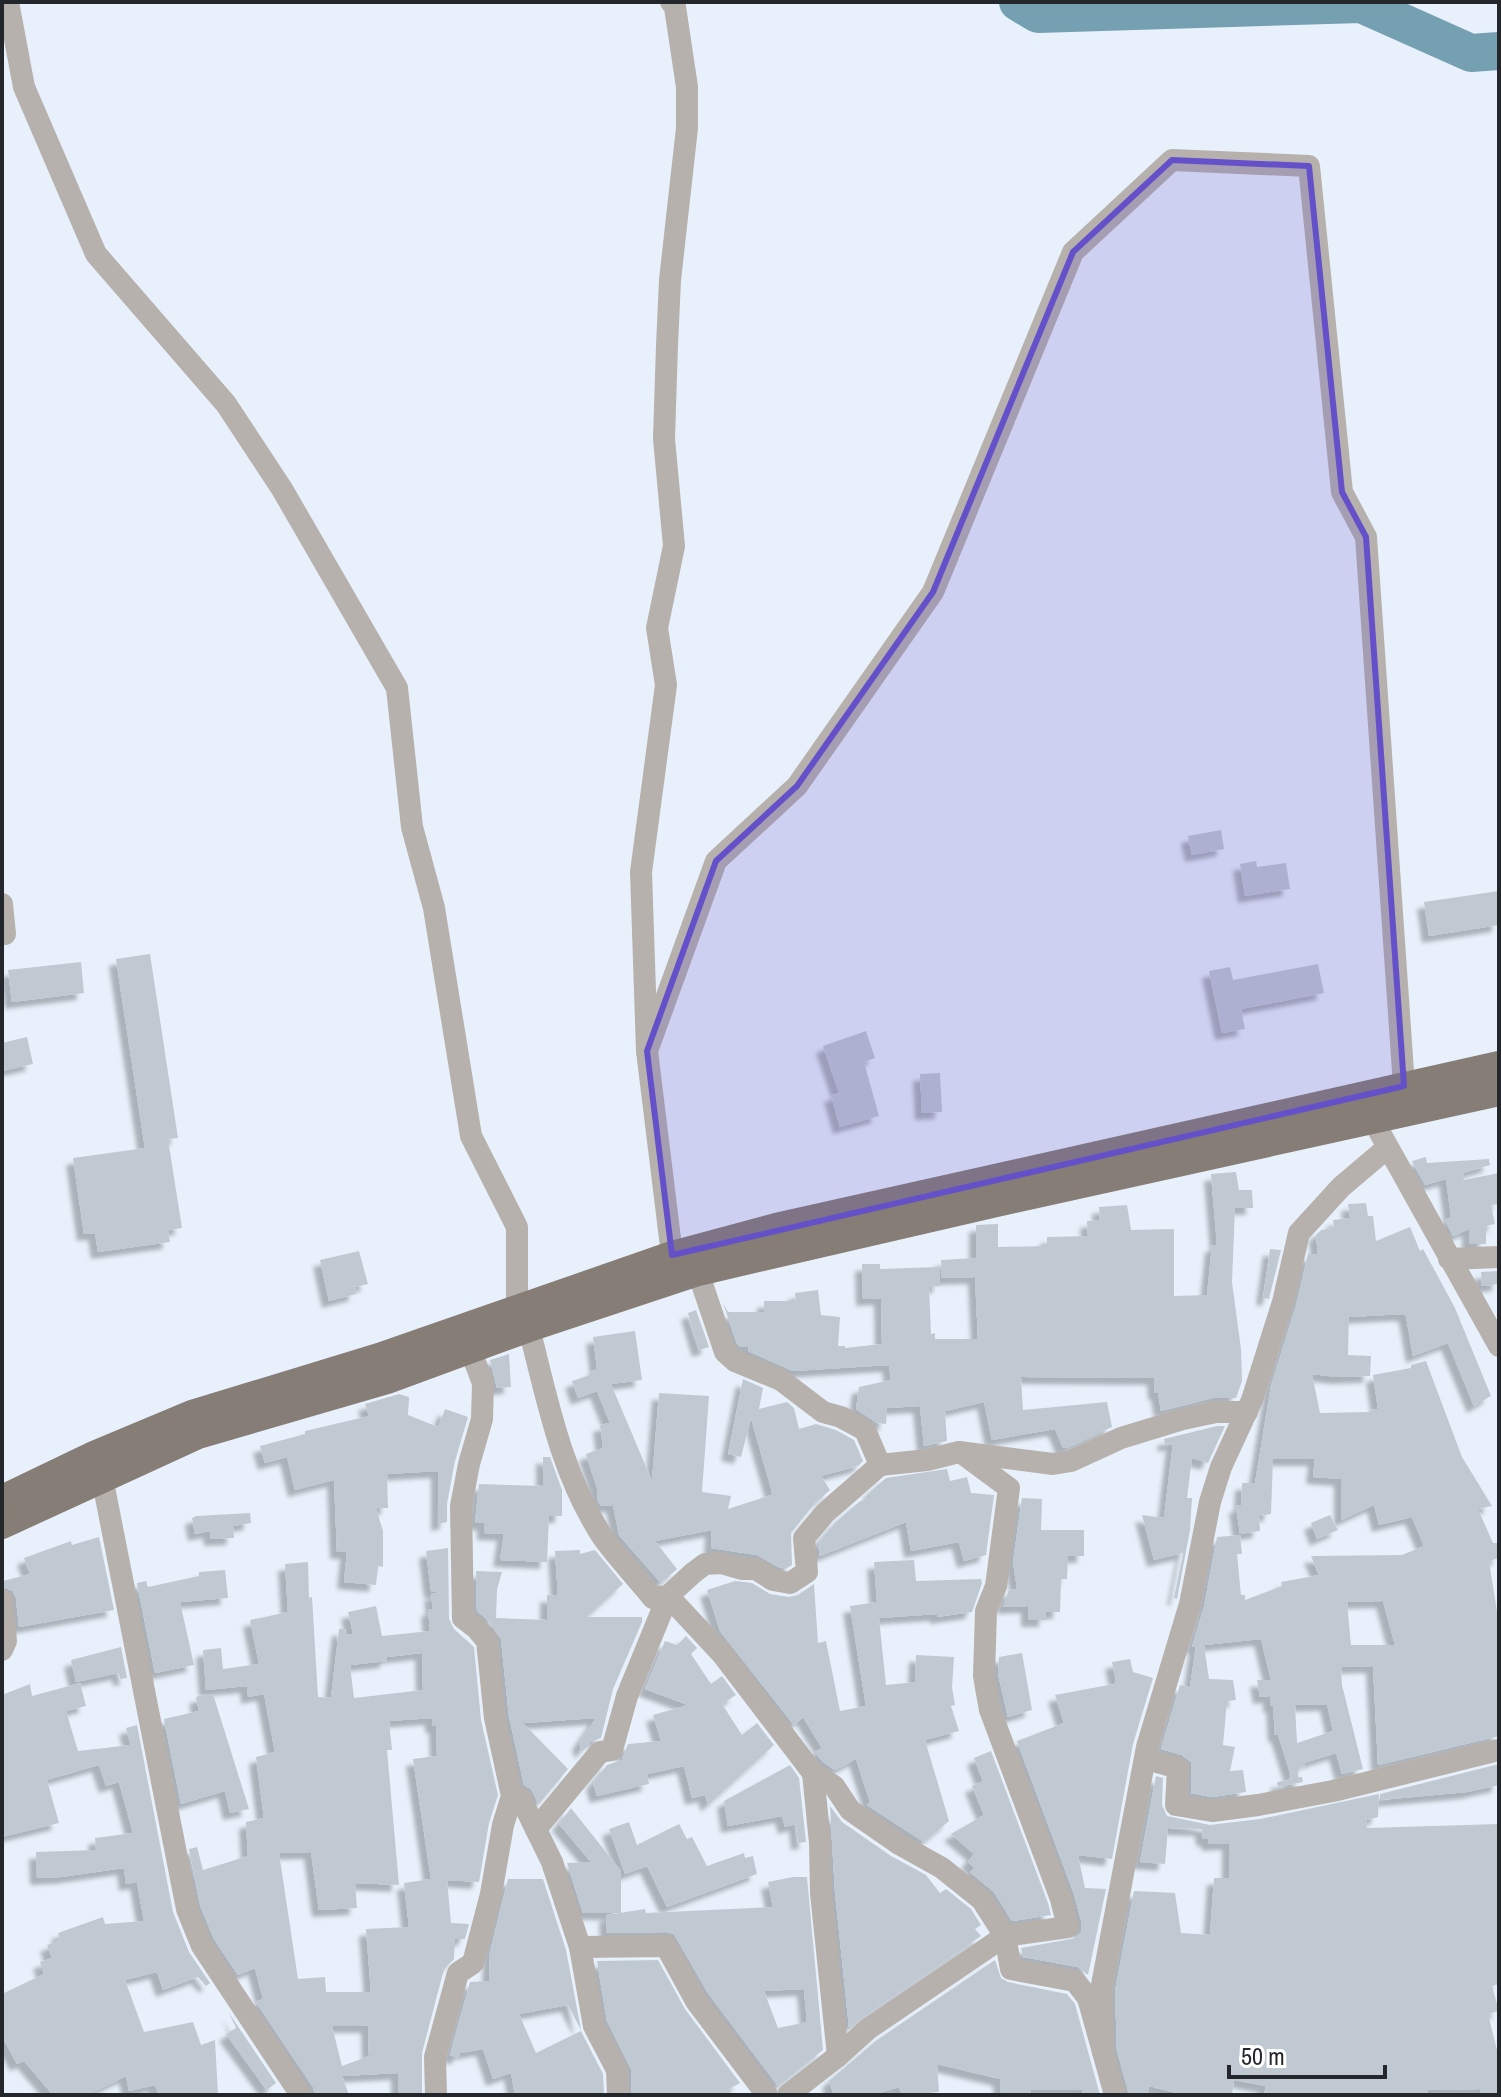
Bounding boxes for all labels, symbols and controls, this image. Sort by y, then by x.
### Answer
scale bar [1229,2029,1385,2079]
text: 50 m [1241,2040,1285,2072]

